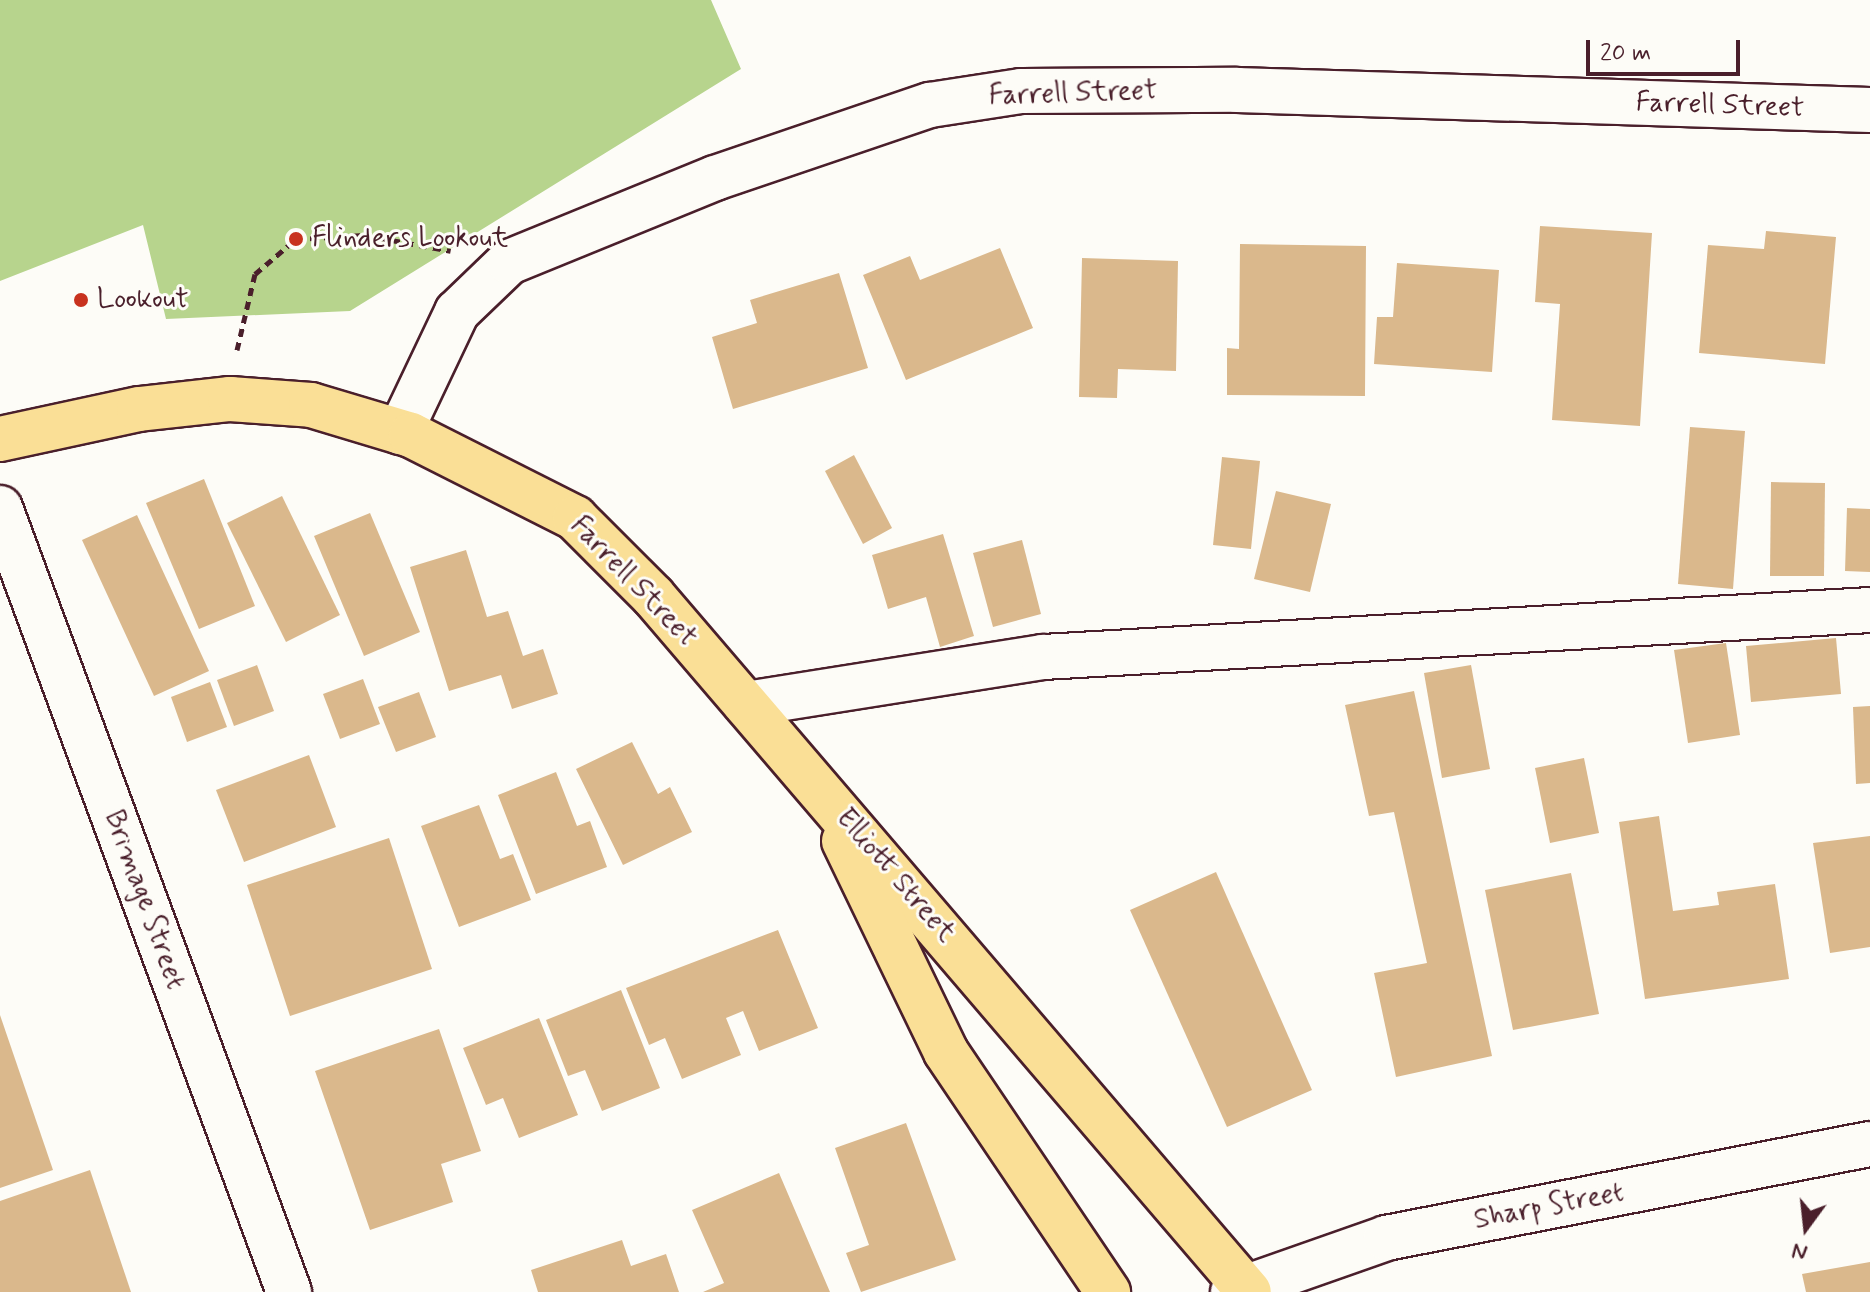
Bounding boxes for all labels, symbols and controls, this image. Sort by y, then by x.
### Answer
scale bar [1590,24,1744,74]
text: 20 m [1600,38,1651,69]
street label: Farrell Street [989,74,1157,114]
street label: Farrell Street [1636,86,1804,126]
place label: Flinders Lookout [312,222,510,256]
marker: Flinders Lookout [287,230,305,248]
place label: Lookout [97,283,189,317]
marker: Lookout [72,291,90,309]
street label: Farrell Street [563,510,703,654]
street label: Elliott Street [828,802,962,950]
street label: Brimage Street [95,804,193,996]
street label: Sharp Street [1469,1176,1629,1238]
north arrow [1766,1188,1846,1268]
text: N [1789,1236,1810,1267]

